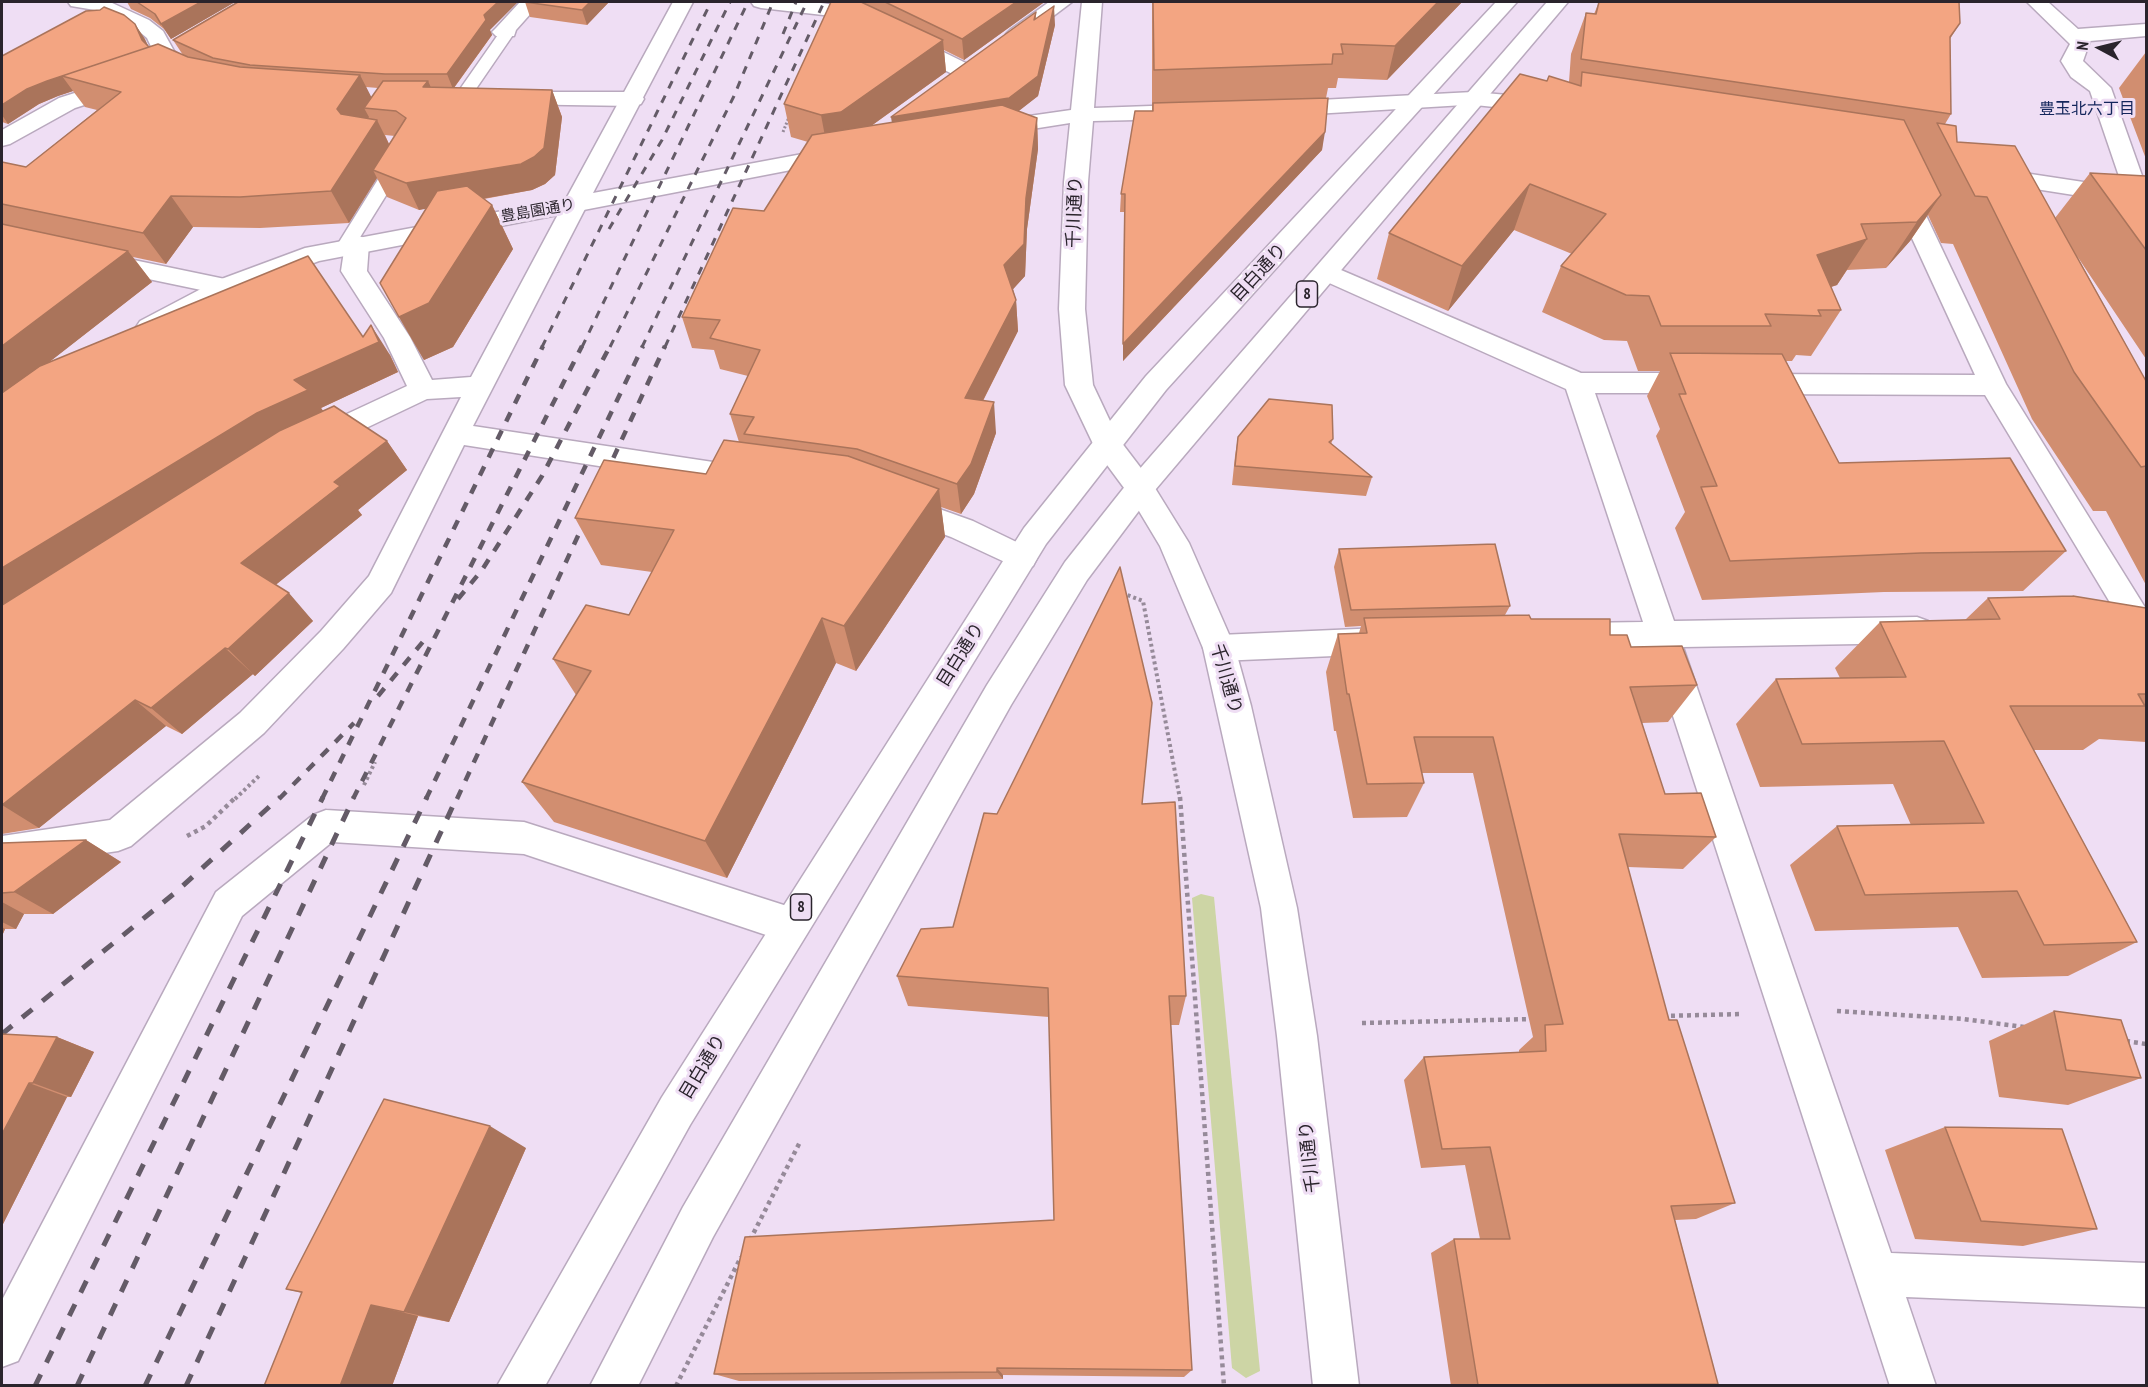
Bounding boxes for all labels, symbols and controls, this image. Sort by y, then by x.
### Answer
north arrow [2070,18,2130,78]
text: N [2072,40,2093,51]
district label: 豊玉北六丁目 [2039,99,2135,119]
street label: 千川通り [1063,176,1087,248]
street label: 豊島園通り [500,196,576,226]
street label: 目白通り [1227,239,1291,307]
road number: 8 [1296,281,1318,307]
street label: 目白通り [933,619,989,691]
street label: 千川通り [1206,641,1246,717]
road number: 8 [790,894,812,920]
street label: 目白通り [675,1031,731,1103]
street label: 千川通り [1295,1120,1325,1194]

